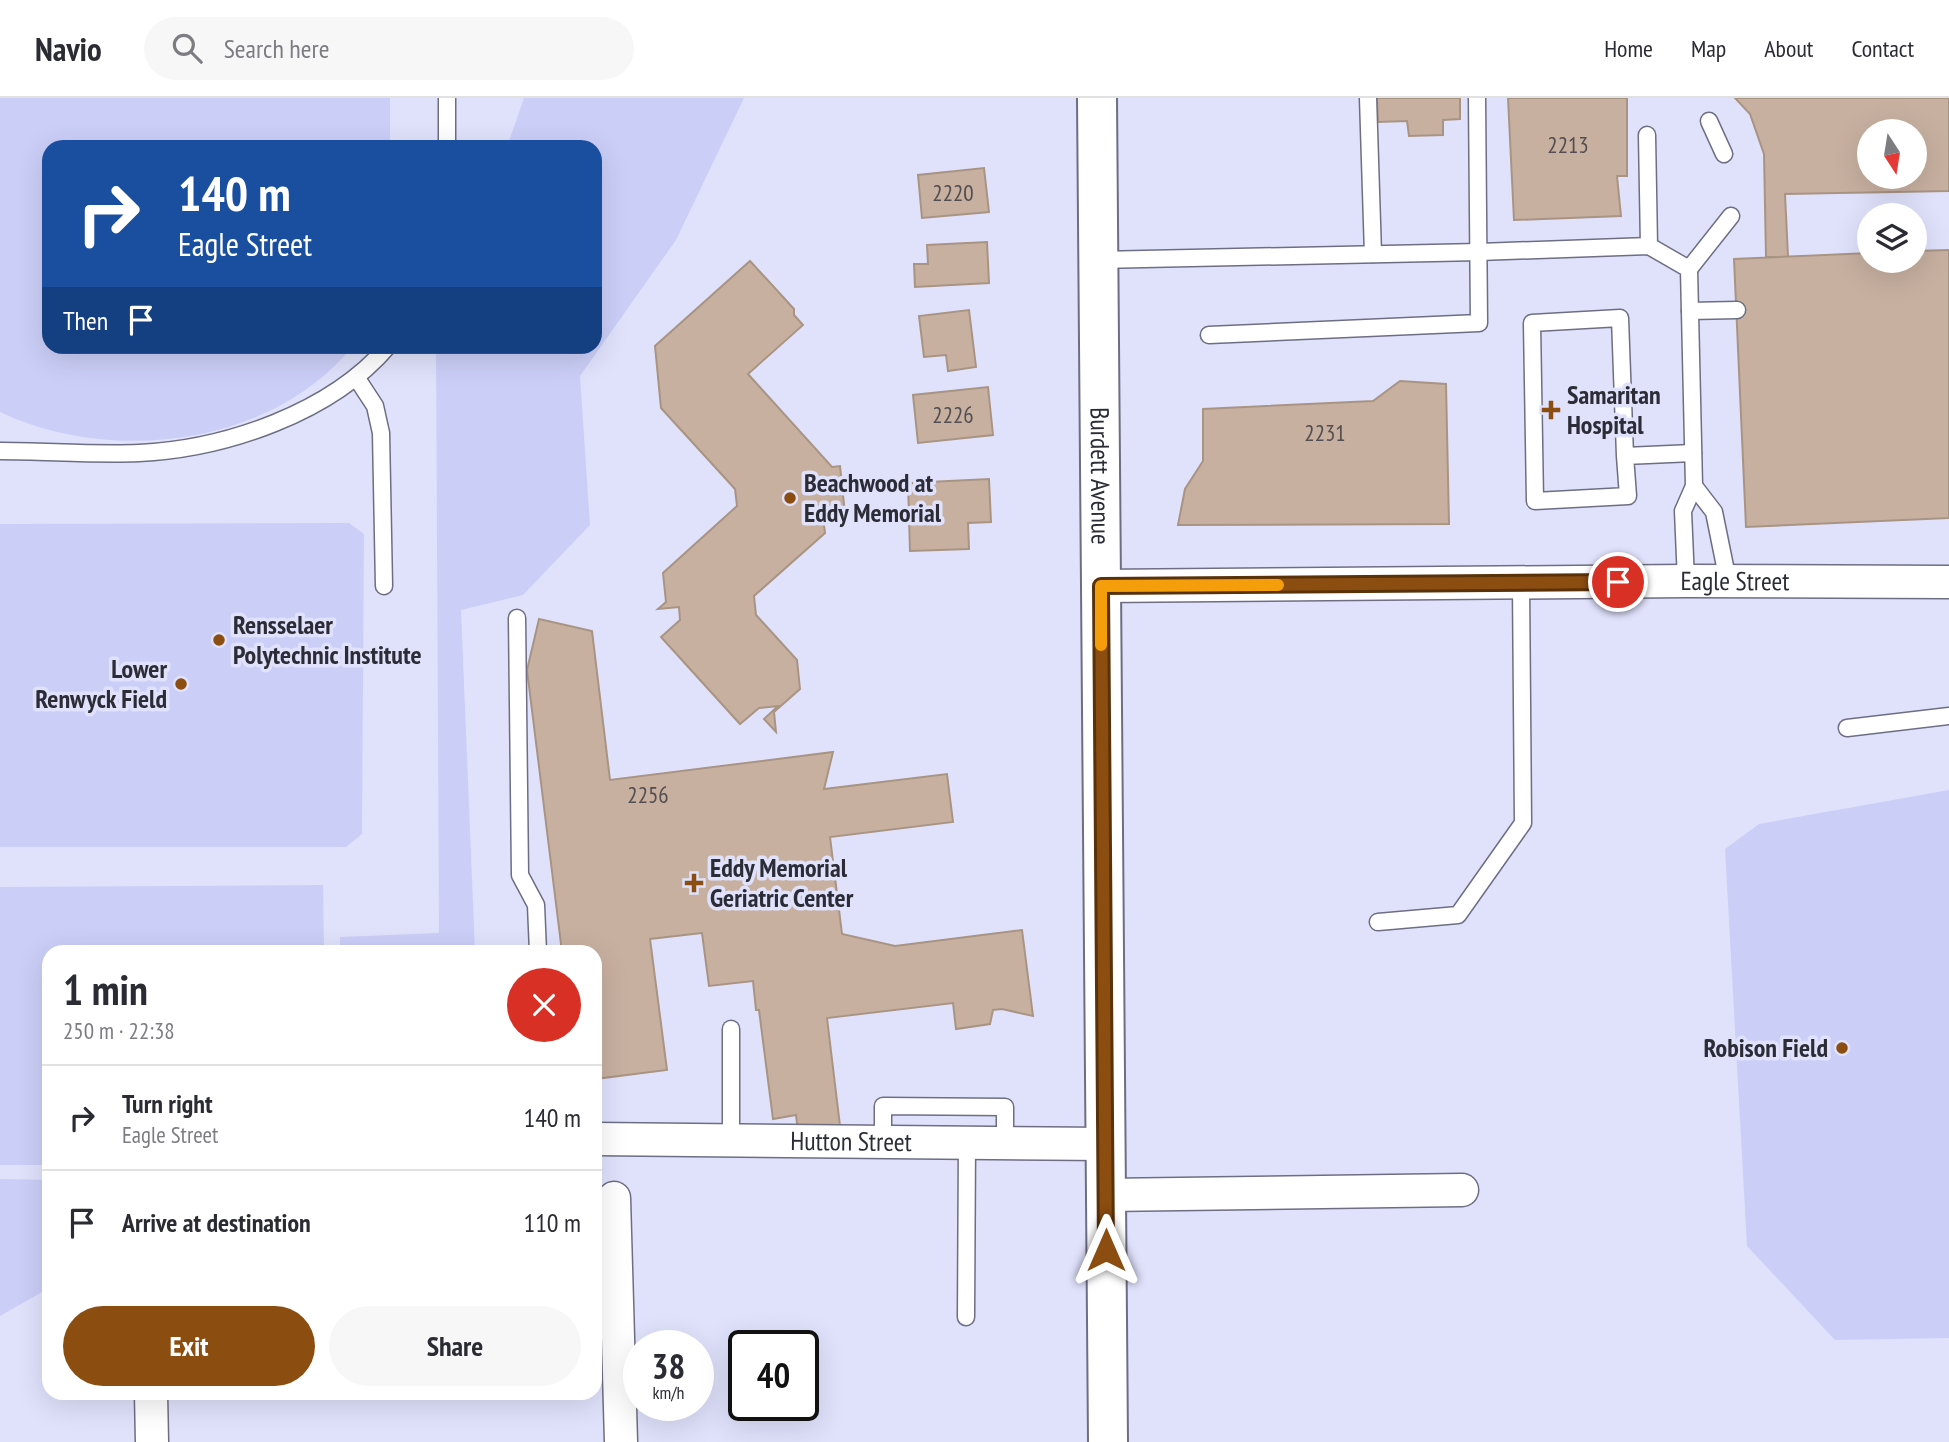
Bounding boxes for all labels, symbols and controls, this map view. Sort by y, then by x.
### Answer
search box [144,17,634,80]
text: Navio [35,27,102,70]
icon: search [168,29,206,67]
text: Search here [224,32,329,65]
text: Home [1604,33,1653,64]
text: Map [1691,33,1726,64]
text: About [1764,33,1813,64]
text: Contact [1851,33,1914,64]
north arrow [1857,119,1927,189]
map controls [1857,119,1927,273]
house number: 2213 [1547,130,1589,159]
text: 140 m [178,161,291,225]
icon: right [63,168,154,259]
house number: 2220 [932,178,974,207]
button: layers [1857,203,1927,273]
text: Eagle Street [178,223,312,265]
icon: arrive [122,301,160,339]
text: Then [63,304,108,337]
place label: Samaritan Hospital [1567,378,1661,441]
house number: 2226 [932,400,974,429]
marker: Samaritan Hospital [1541,400,1561,420]
street label: Burdett Avenue [1084,407,1118,545]
house number: 2231 [1304,418,1346,447]
place label: Beachwood at Eddy Memorial [804,466,942,529]
marker: Beachwood at Eddy Memorial [782,490,798,506]
pin [1588,552,1648,612]
icon: arrive [1599,563,1637,601]
street label: Eagle Street [1680,564,1790,597]
place label: Rensselaer Polytechnic Institute [233,608,422,671]
marker: Rensselaer Polytechnic Institute [211,632,227,648]
place label: Lower Renwyck Field [35,652,167,715]
marker: Lower Renwyck Field [173,676,189,692]
house number: 2256 [627,780,669,809]
place label: Eddy Memorial Geriatric Center [710,851,854,914]
marker: Eddy Memorial Geriatric Center [684,873,704,893]
text: 1 min [63,962,148,1017]
button: close [507,968,581,1042]
text: 250 m · 22:38 [63,1016,175,1045]
place label: Robison Field [1704,1031,1828,1064]
marker: Robison Field [1834,1040,1850,1056]
text: Turn right [122,1087,213,1120]
icon: right [63,1099,101,1137]
text: 140 m [523,1101,581,1134]
text: Eagle Street [122,1120,218,1149]
street label: Hutton Street [790,1124,912,1158]
icon: arrive [63,1204,101,1242]
text: Arrive at destination [122,1206,311,1239]
text: 110 m [523,1206,581,1239]
position arrow [1069,1213,1143,1287]
button: Exit [63,1306,315,1386]
button: Share [329,1306,581,1386]
speed limit sign: 40 [728,1330,819,1421]
text: 38 [652,1343,685,1389]
text: km/h [653,1381,684,1404]

